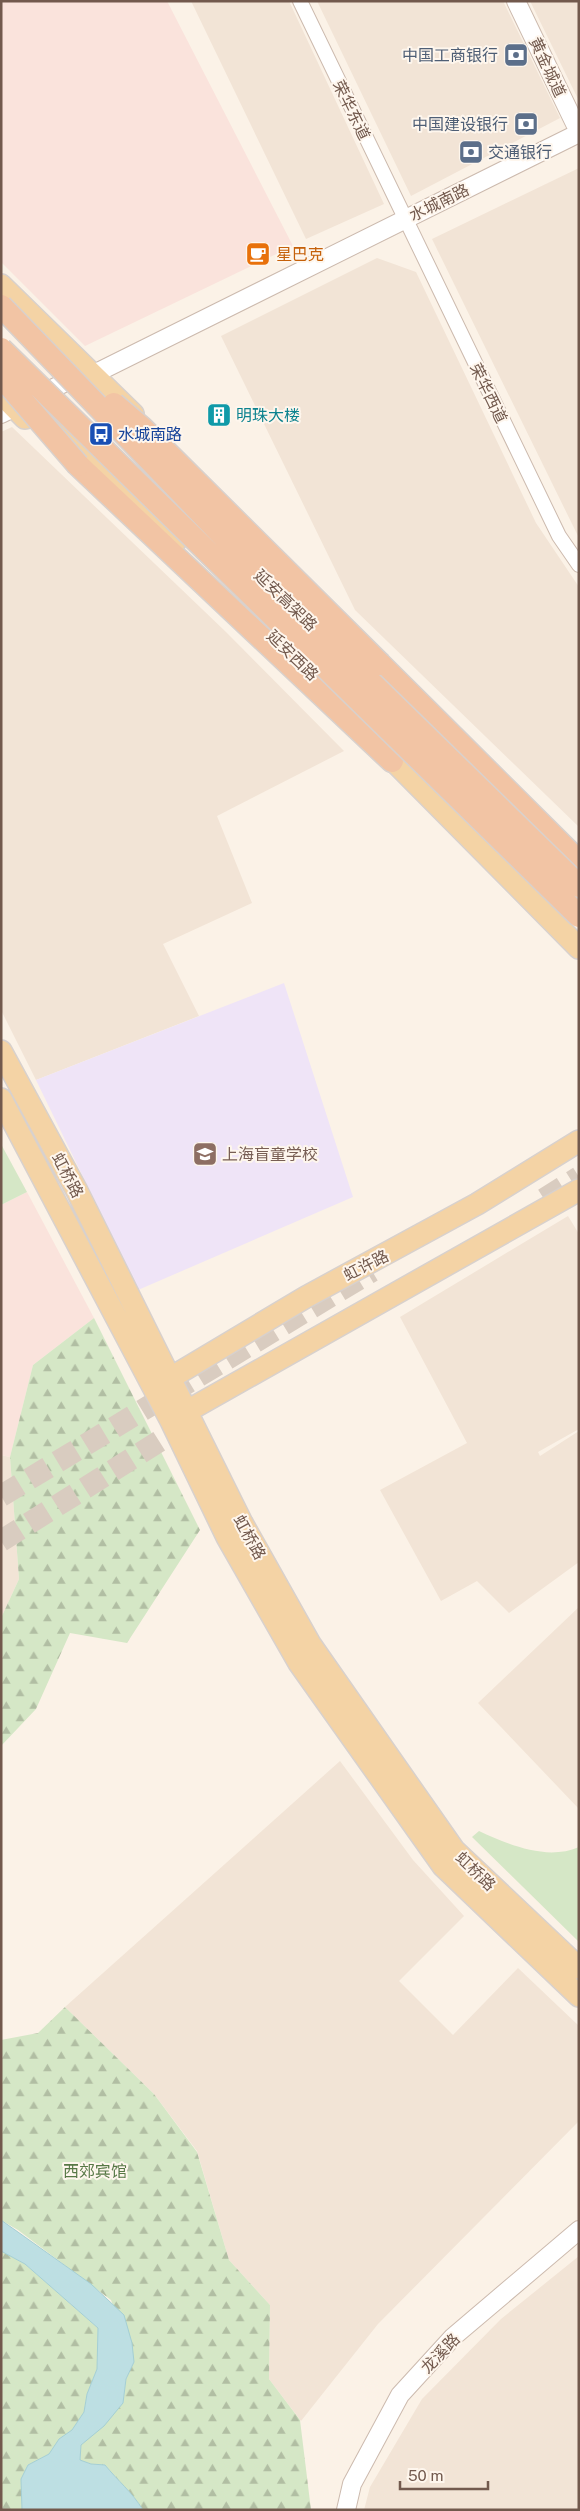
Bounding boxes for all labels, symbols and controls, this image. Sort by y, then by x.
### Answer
street label: 黄金城道 [525,34,570,100]
bank icon: 中国工商银行 [503,42,529,68]
place label: 中国工商银行 [402,46,498,65]
street label: 荣华东道 [329,77,374,143]
bank icon: 中国建设银行 [513,111,539,137]
place label: 中国建设银行 [412,115,508,134]
bank icon: 交通银行 [458,139,484,165]
place label: 交通银行 [488,143,552,162]
street label: 水城南路 [406,180,472,225]
cafe icon: 星巴克 [245,241,271,267]
place label: 星巴克 [276,245,324,264]
street label: 荣华西道 [466,360,511,426]
building icon: 明珠大楼 [206,402,232,428]
place label: 明珠大楼 [236,406,300,425]
bus stop icon: 水城南路 [88,421,114,447]
place label: 水城南路 [118,425,182,444]
street label: 延安高架路 [250,566,321,635]
street label: 延安西路 [263,626,322,684]
school or university icon: 上海盲童学校 [192,1141,218,1167]
place label: 上海盲童学校 [222,1145,318,1164]
street label: 虹桥路 [48,1150,87,1201]
street label: 虹许路 [341,1246,392,1285]
street label: 虹桥路 [230,1512,270,1563]
street label: 虹桥路 [452,1848,500,1895]
park label: 西郊宾馆 [63,2162,127,2181]
street label: 龙溪路 [417,2329,464,2377]
scale bar [400,2458,488,2490]
text: 50 m [408,2467,443,2484]

